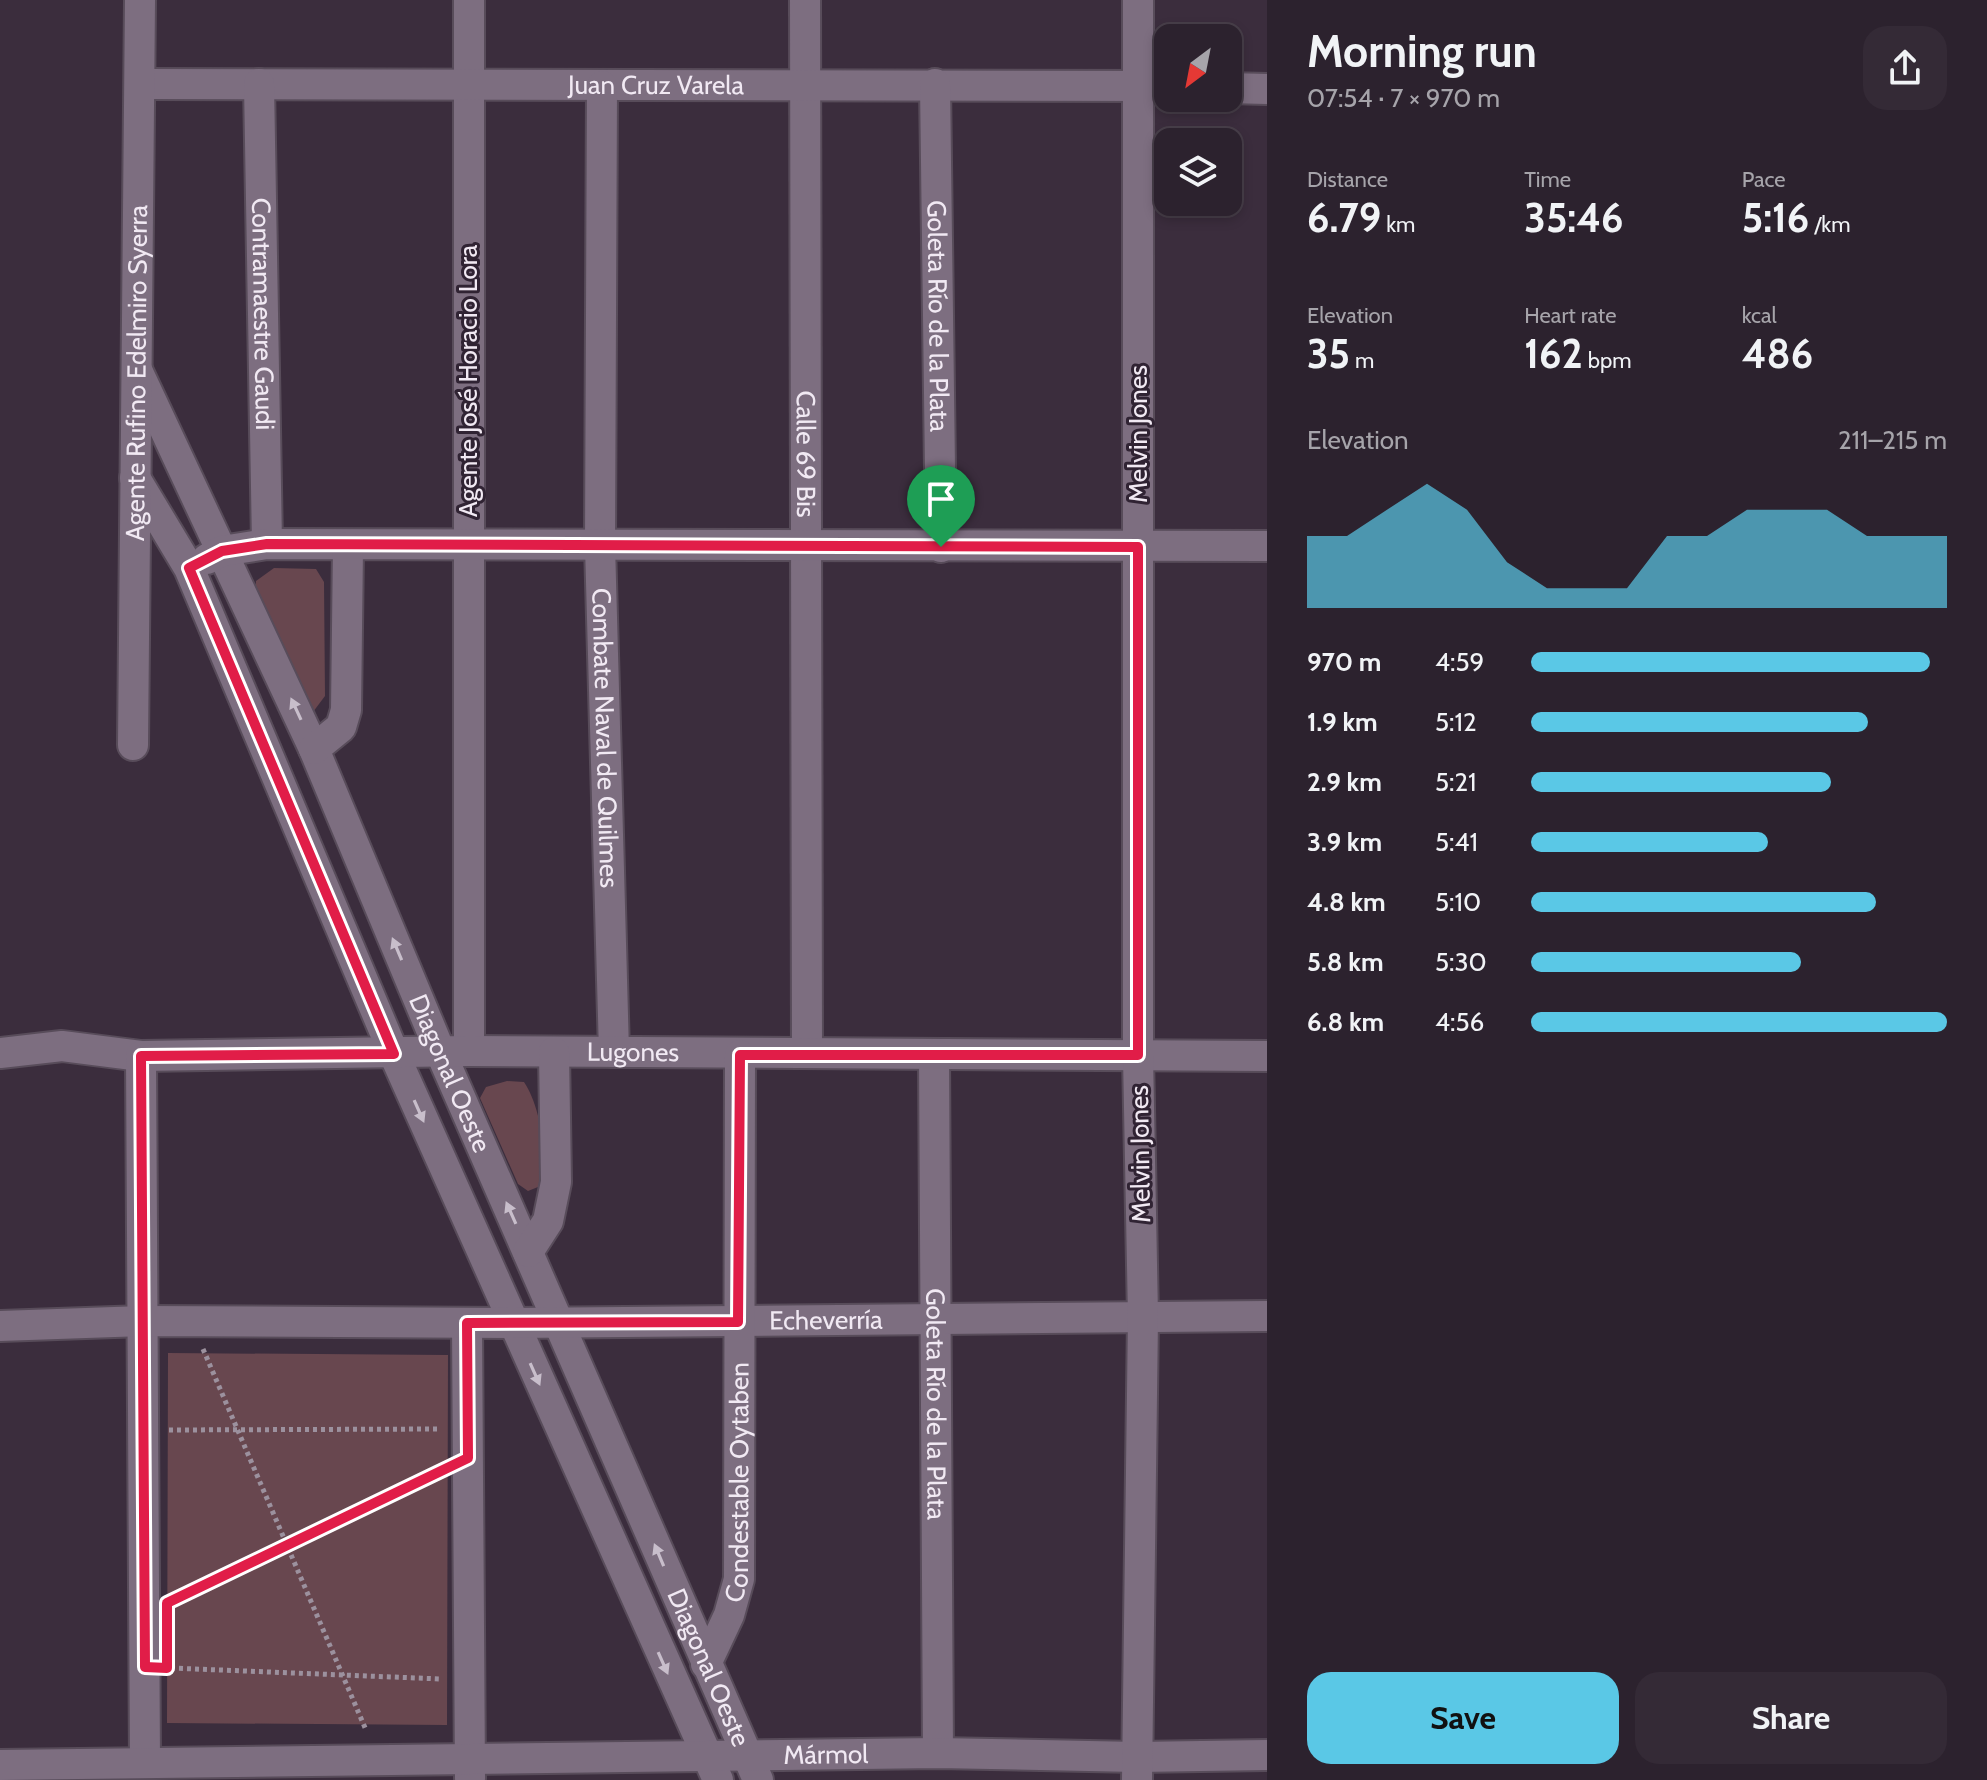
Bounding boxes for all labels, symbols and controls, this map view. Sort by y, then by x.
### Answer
north arrow [1154,24,1242,112]
map controls [1154,24,1242,216]
text: Morning run [1307,25,1537,78]
button: share [1863,26,1947,110]
street label: Juan Cruz Varela [567,69,744,101]
text: 07:54 · 7 × 970 m [1307,82,1500,114]
button: layers [1154,128,1242,216]
text: Distance [1307,166,1388,193]
text: Time [1524,166,1571,193]
text: Pace [1742,166,1786,193]
text: 6.79 [1307,193,1381,242]
text: 35:46 [1524,193,1624,242]
text: 5:16 [1742,193,1809,242]
street label: Contramaestre Gaudi [245,198,281,430]
street label: Goleta Río de la Plata [921,200,956,433]
street label: Agente Rufino Edelmiro Syerra [119,204,154,541]
text: km [1381,211,1415,238]
text: /km [1809,211,1850,238]
street label: Agente José Horacio Lora [452,244,484,517]
text: Elevation [1307,302,1393,329]
text: Heart rate [1524,302,1616,329]
text: kcal [1742,302,1777,329]
text: 35 [1307,329,1350,378]
text: 162 [1524,329,1583,378]
text: 486 [1742,329,1813,378]
text: m [1350,347,1374,374]
text: bpm [1583,347,1631,374]
street label: Melvin Jones [1122,365,1154,503]
street label: Calle 69 Bis [790,391,822,518]
text: Elevation [1307,424,1409,456]
text: 211–215 m [1838,424,1947,456]
pin [907,465,975,547]
icon: arrive [919,477,963,521]
street label: Combate Naval de Quilmes [585,587,625,889]
text: 970 m [1307,646,1381,678]
text: 4:59 [1435,646,1484,678]
one-way arrow [289,698,303,721]
text: 1.9 km [1307,706,1378,738]
text: 5:12 [1435,706,1477,738]
text: 2.9 km [1307,766,1382,798]
text: 5:21 [1435,766,1477,798]
text: 3.9 km [1307,826,1382,858]
text: 5:41 [1435,826,1478,858]
text: 4.8 km [1307,886,1386,918]
text: 5:10 [1435,886,1481,918]
one-way arrow [391,937,404,961]
text: 5.8 km [1307,946,1384,978]
text: 5:30 [1435,946,1487,978]
street label: Diagonal Oeste [402,989,498,1157]
text: 6.8 km [1307,1006,1384,1038]
text: 4:56 [1435,1006,1484,1038]
street label: Lugones [587,1036,679,1068]
street label: Melvin Jones [1123,1085,1157,1223]
one-way arrow [412,1099,425,1123]
one-way arrow [505,1201,518,1225]
street label: Goleta Río de la Plata [919,1288,953,1520]
street label: Echeverría [769,1304,883,1337]
one-way arrow [528,1362,542,1386]
street label: Condestable Oytaben [717,1362,756,1606]
one-way arrow [652,1543,665,1567]
street label: Diagonal Oeste [660,1584,757,1751]
one-way arrow [657,1651,670,1675]
button: Save [1307,1672,1619,1764]
button: Share [1635,1672,1947,1764]
street label: Mármol [783,1738,869,1771]

